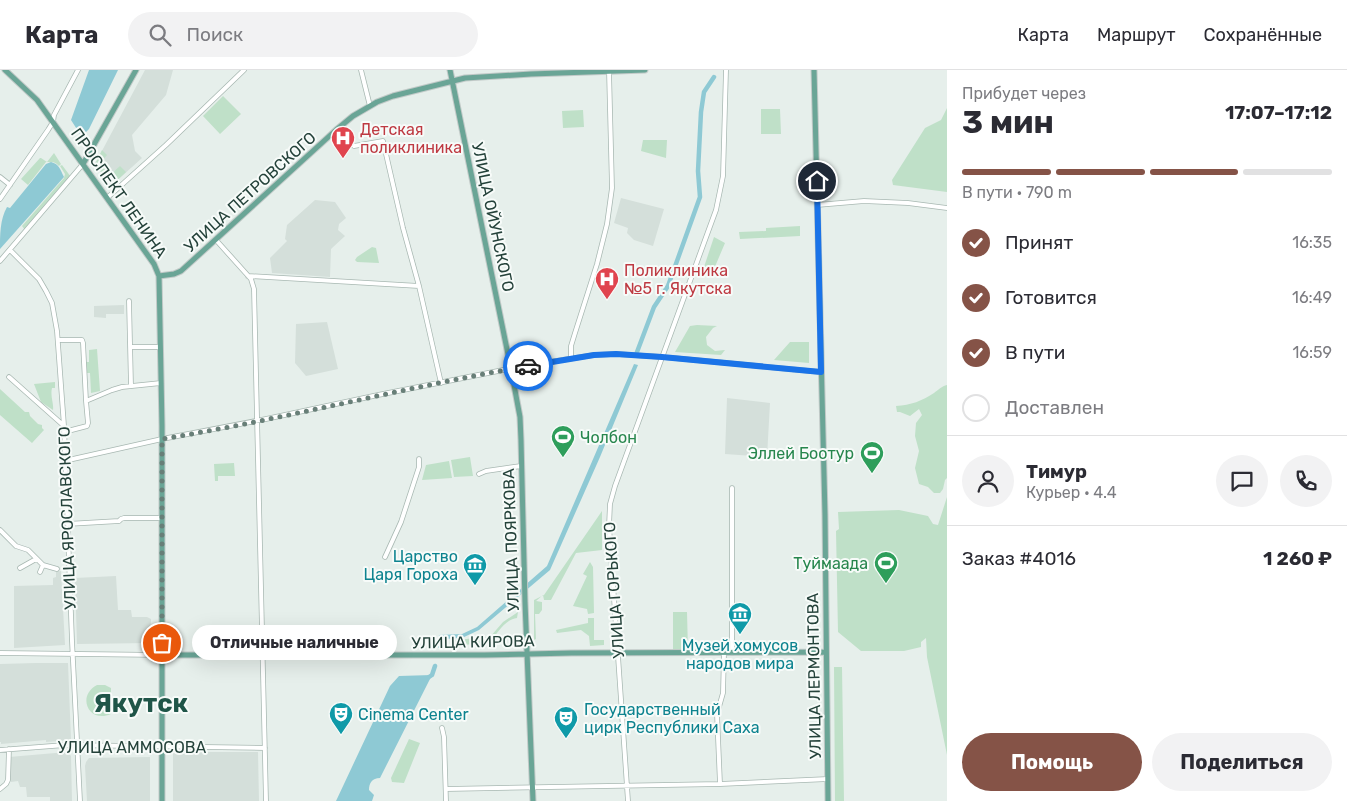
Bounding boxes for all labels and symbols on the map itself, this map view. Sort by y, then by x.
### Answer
place label: Детская поликлиника [360,120,462,157]
street label: ПРОСПЕКТ ЛЕНИНА [67,124,171,262]
hospital icon: Детская поликлиника [330,125,356,159]
street label: УЛИЦА ПЕТРОВСКОГО [180,128,320,256]
street label: УЛИЦА ОЙУНСКОГО [468,141,518,293]
pin [796,160,838,202]
place label: Поликлиника №5 г. Якутска [624,261,732,298]
hospital icon: Поликлиника №5 г. Якутска [594,266,620,300]
courier [503,341,553,391]
sports icon: Чолбон [550,424,576,458]
street label: УЛИЦА ЯРОСЛАВСКОГО [54,426,80,610]
place label: Чолбон [580,428,637,447]
sports icon: Эллей Боотур [859,440,885,474]
place label: Эллей Боотур [748,444,854,463]
street label: УЛИЦА ПОЯРКОВА [499,468,523,612]
street label: УЛИЦА ГОРЬКОГО [600,521,628,659]
place label: Царство Царя Гороха [364,547,458,584]
sports icon: Туймаада [873,550,899,584]
museum icon: Царство Царя Гороха [462,552,488,586]
place label: Туймаада [793,554,868,573]
street label: УЛИЦА ЛЕРМОНТОВА [803,592,825,759]
museum icon: Музей хомусов народов мира [727,601,753,635]
pin [141,622,183,664]
callout: Отличные наличные [192,626,397,660]
street label: УЛИЦА КИРОВА [411,631,535,653]
place label: Музей хомусов народов мира [682,636,798,673]
district label: Якутск [94,688,189,719]
place label: Государственный цирк Республики Саха [584,700,759,737]
theatre icon: Cinema Center [328,701,354,735]
place label: Cinema Center [358,705,469,724]
theatre icon: Государственный цирк Республики Саха [553,705,579,739]
street label: УЛИЦА АММОСОВА [58,738,206,757]

